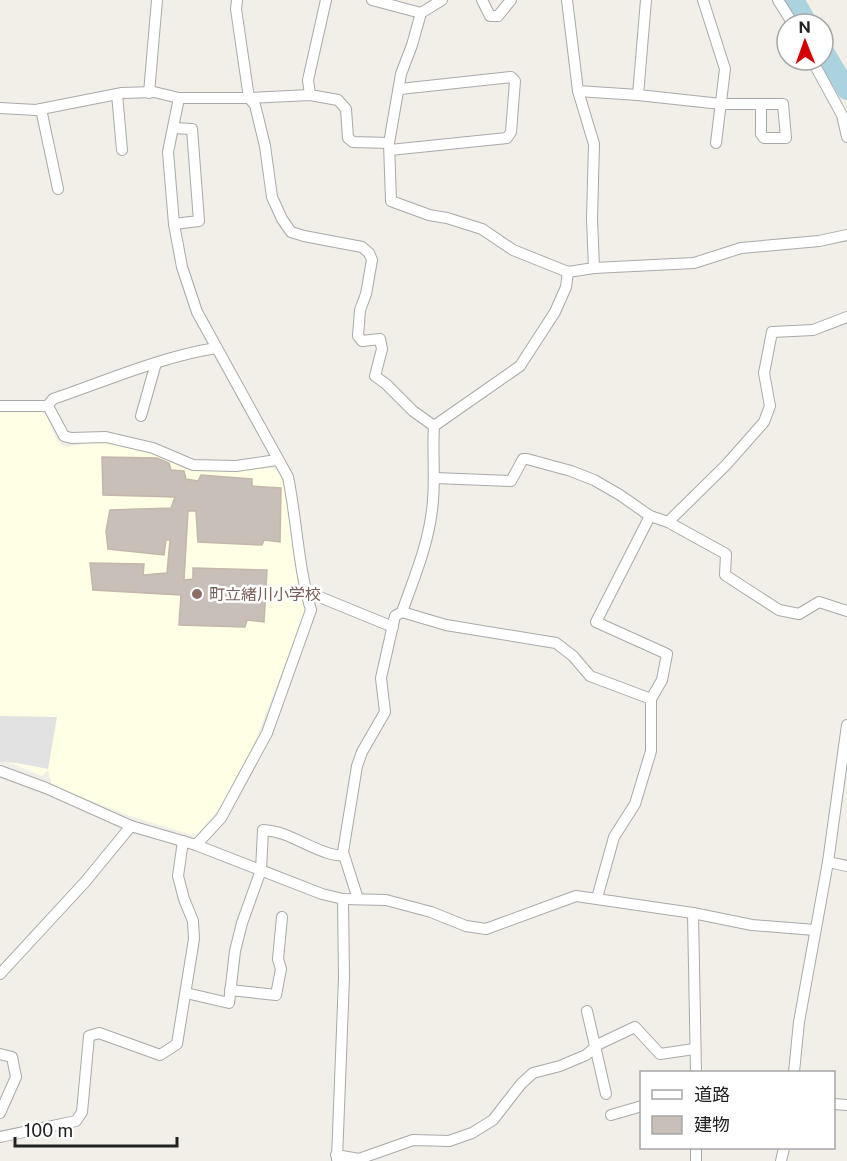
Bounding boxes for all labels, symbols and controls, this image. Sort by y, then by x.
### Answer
north arrow [775,12,835,72]
text: N [798,18,811,37]
place label: 町立緒川小学校 [209,585,321,604]
marker: 町立緒川小学校 [190,587,204,601]
legend [640,1071,835,1149]
text: 道路 [694,1084,730,1105]
scale bar [15,1110,177,1148]
text: 建物 [694,1114,730,1135]
text: 100 m [24,1120,73,1141]

